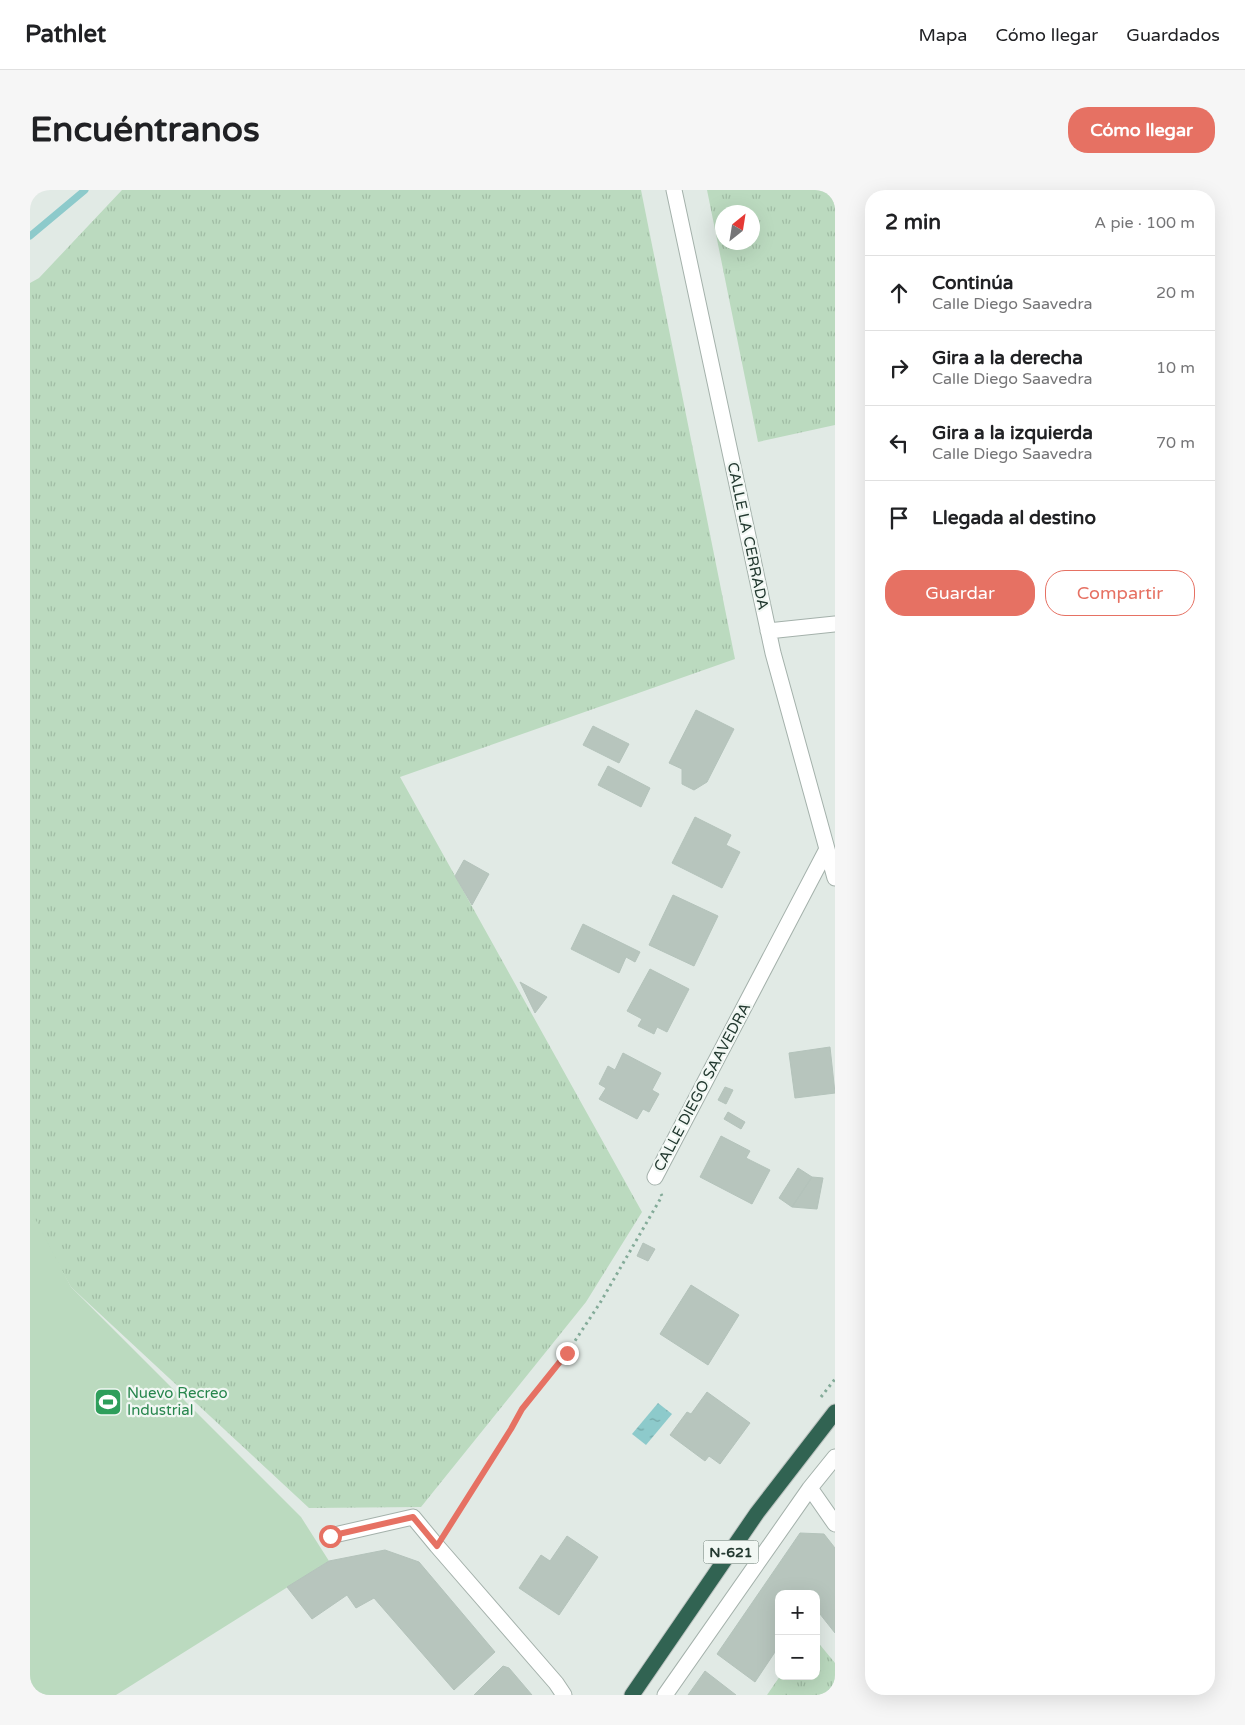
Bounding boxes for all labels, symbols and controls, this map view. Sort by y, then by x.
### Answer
text: Pathlet [25,20,106,49]
text: Mapa [918,24,967,46]
text: Cómo llegar [995,24,1098,46]
text: Guardados [1126,24,1220,46]
button: Cómo llegar [1068,107,1215,153]
text: Encuéntranos [30,109,260,151]
north arrow [715,205,760,250]
text: 2 min [885,210,941,235]
text: A pie · 100 m [1094,213,1195,233]
text: Continúa [932,272,1014,294]
icon: ahead [885,279,913,307]
text: 20 m [1156,283,1195,303]
text: Calle Diego Saavedra [932,294,1093,314]
text: Gira a la derecha [932,347,1083,369]
icon: right [885,354,913,382]
text: 10 m [1156,358,1195,378]
text: Calle Diego Saavedra [932,369,1093,389]
text: Gira a la izquierda [932,422,1093,444]
icon: left [885,429,913,457]
text: 70 m [1156,433,1195,453]
text: Calle Diego Saavedra [932,444,1093,464]
street label: CALLE LA CERRADA [724,460,772,612]
icon: arrive [885,504,913,532]
text: Llegada al destino [932,507,1096,529]
button: Guardar [885,570,1035,616]
button: Compartir [1045,570,1195,616]
street label: CALLE DIEGO SAAVEDRA [650,1000,754,1174]
route end [556,1342,579,1365]
place label: Nuevo Recreo Industrial [127,1384,228,1419]
sports icon: Nuevo Recreo Industrial [93,1387,123,1417]
route start [319,1525,342,1548]
road number: N-621 [704,1540,758,1564]
map controls [775,1590,820,1680]
button: + [775,1590,820,1635]
button: − [775,1635,820,1680]

